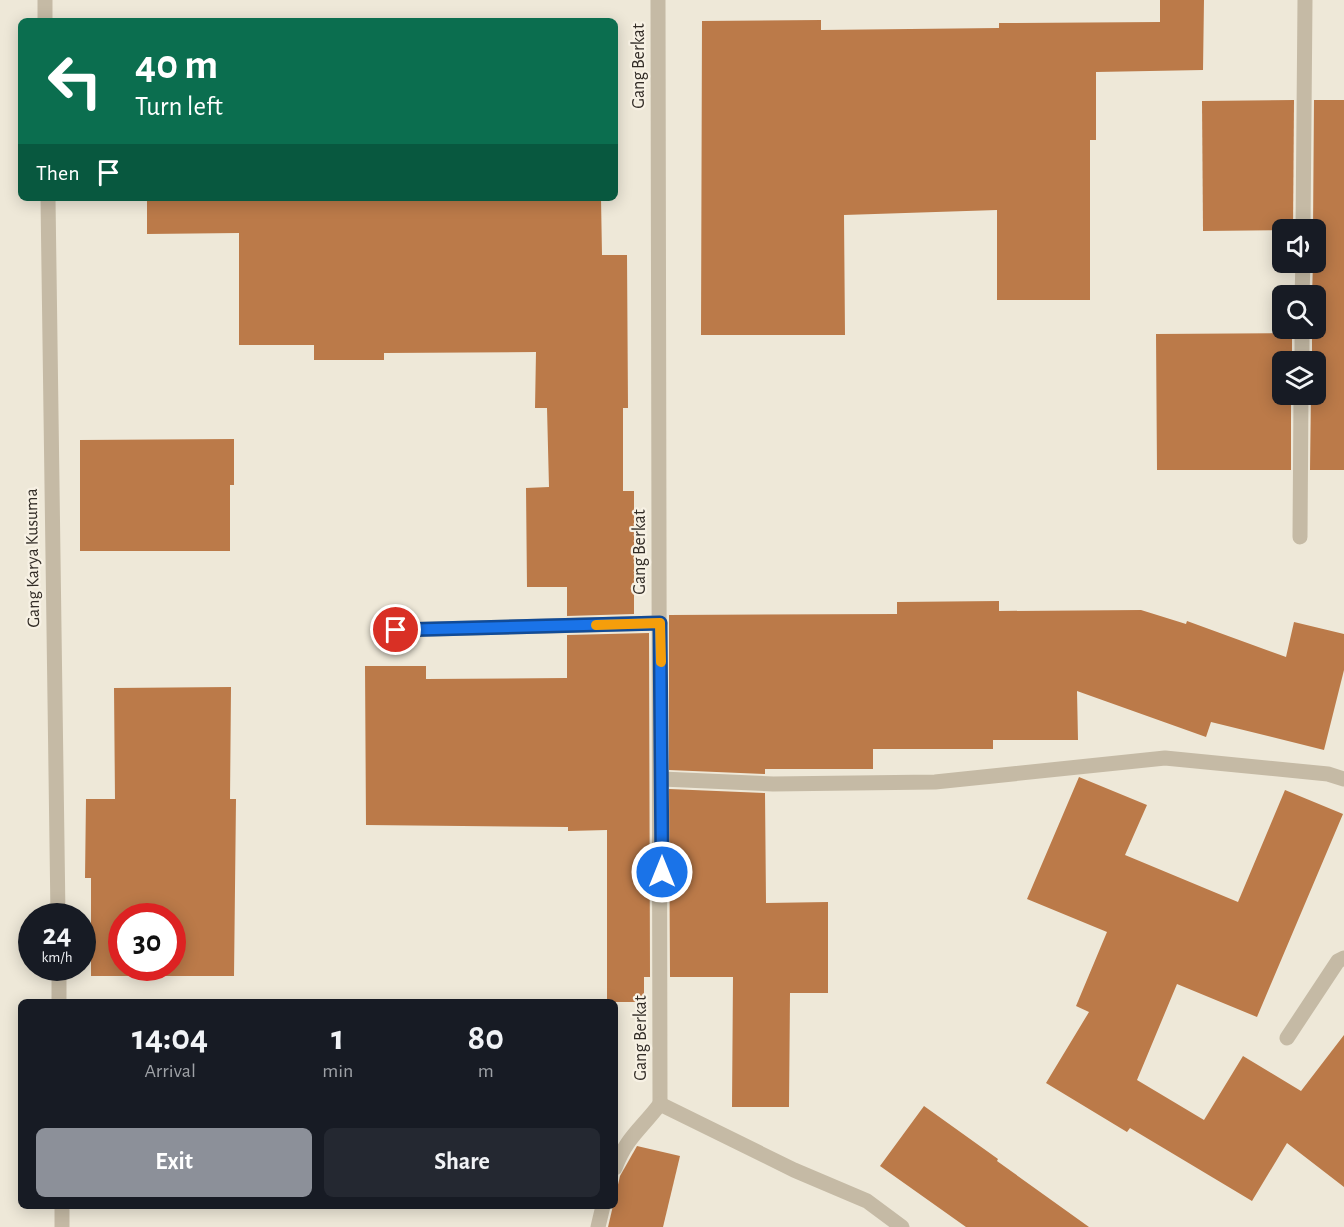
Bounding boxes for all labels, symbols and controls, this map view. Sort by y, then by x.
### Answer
street label: Gang Berkat [630,23,648,109]
icon: left [36,42,114,120]
text: 40 m [135,44,218,86]
text: Turn left [135,93,223,120]
icon: arrive [92,156,125,189]
text: Then [36,162,80,184]
map controls [1272,219,1326,405]
button: sound [1272,219,1326,273]
button: search [1272,285,1326,339]
button: layers [1272,351,1326,405]
street label: Gang Karya Kusuma [23,488,43,628]
street label: Gang Berkat [631,509,649,595]
pin [370,604,421,655]
icon: arrive [379,613,412,646]
position arrow [630,840,694,904]
speed limit sign: 30 [108,903,186,981]
text: 24 [42,920,72,950]
text: km/h [42,950,72,965]
street label: Gang Berkat [632,995,650,1081]
text: 14:04 [132,1020,208,1056]
text: 1 [331,1020,344,1056]
text: 80 [467,1020,504,1056]
text: Arrival [144,1061,196,1081]
text: min [322,1061,353,1081]
text: m [478,1061,494,1081]
button: Exit [36,1128,312,1197]
button: Share [324,1128,600,1197]

